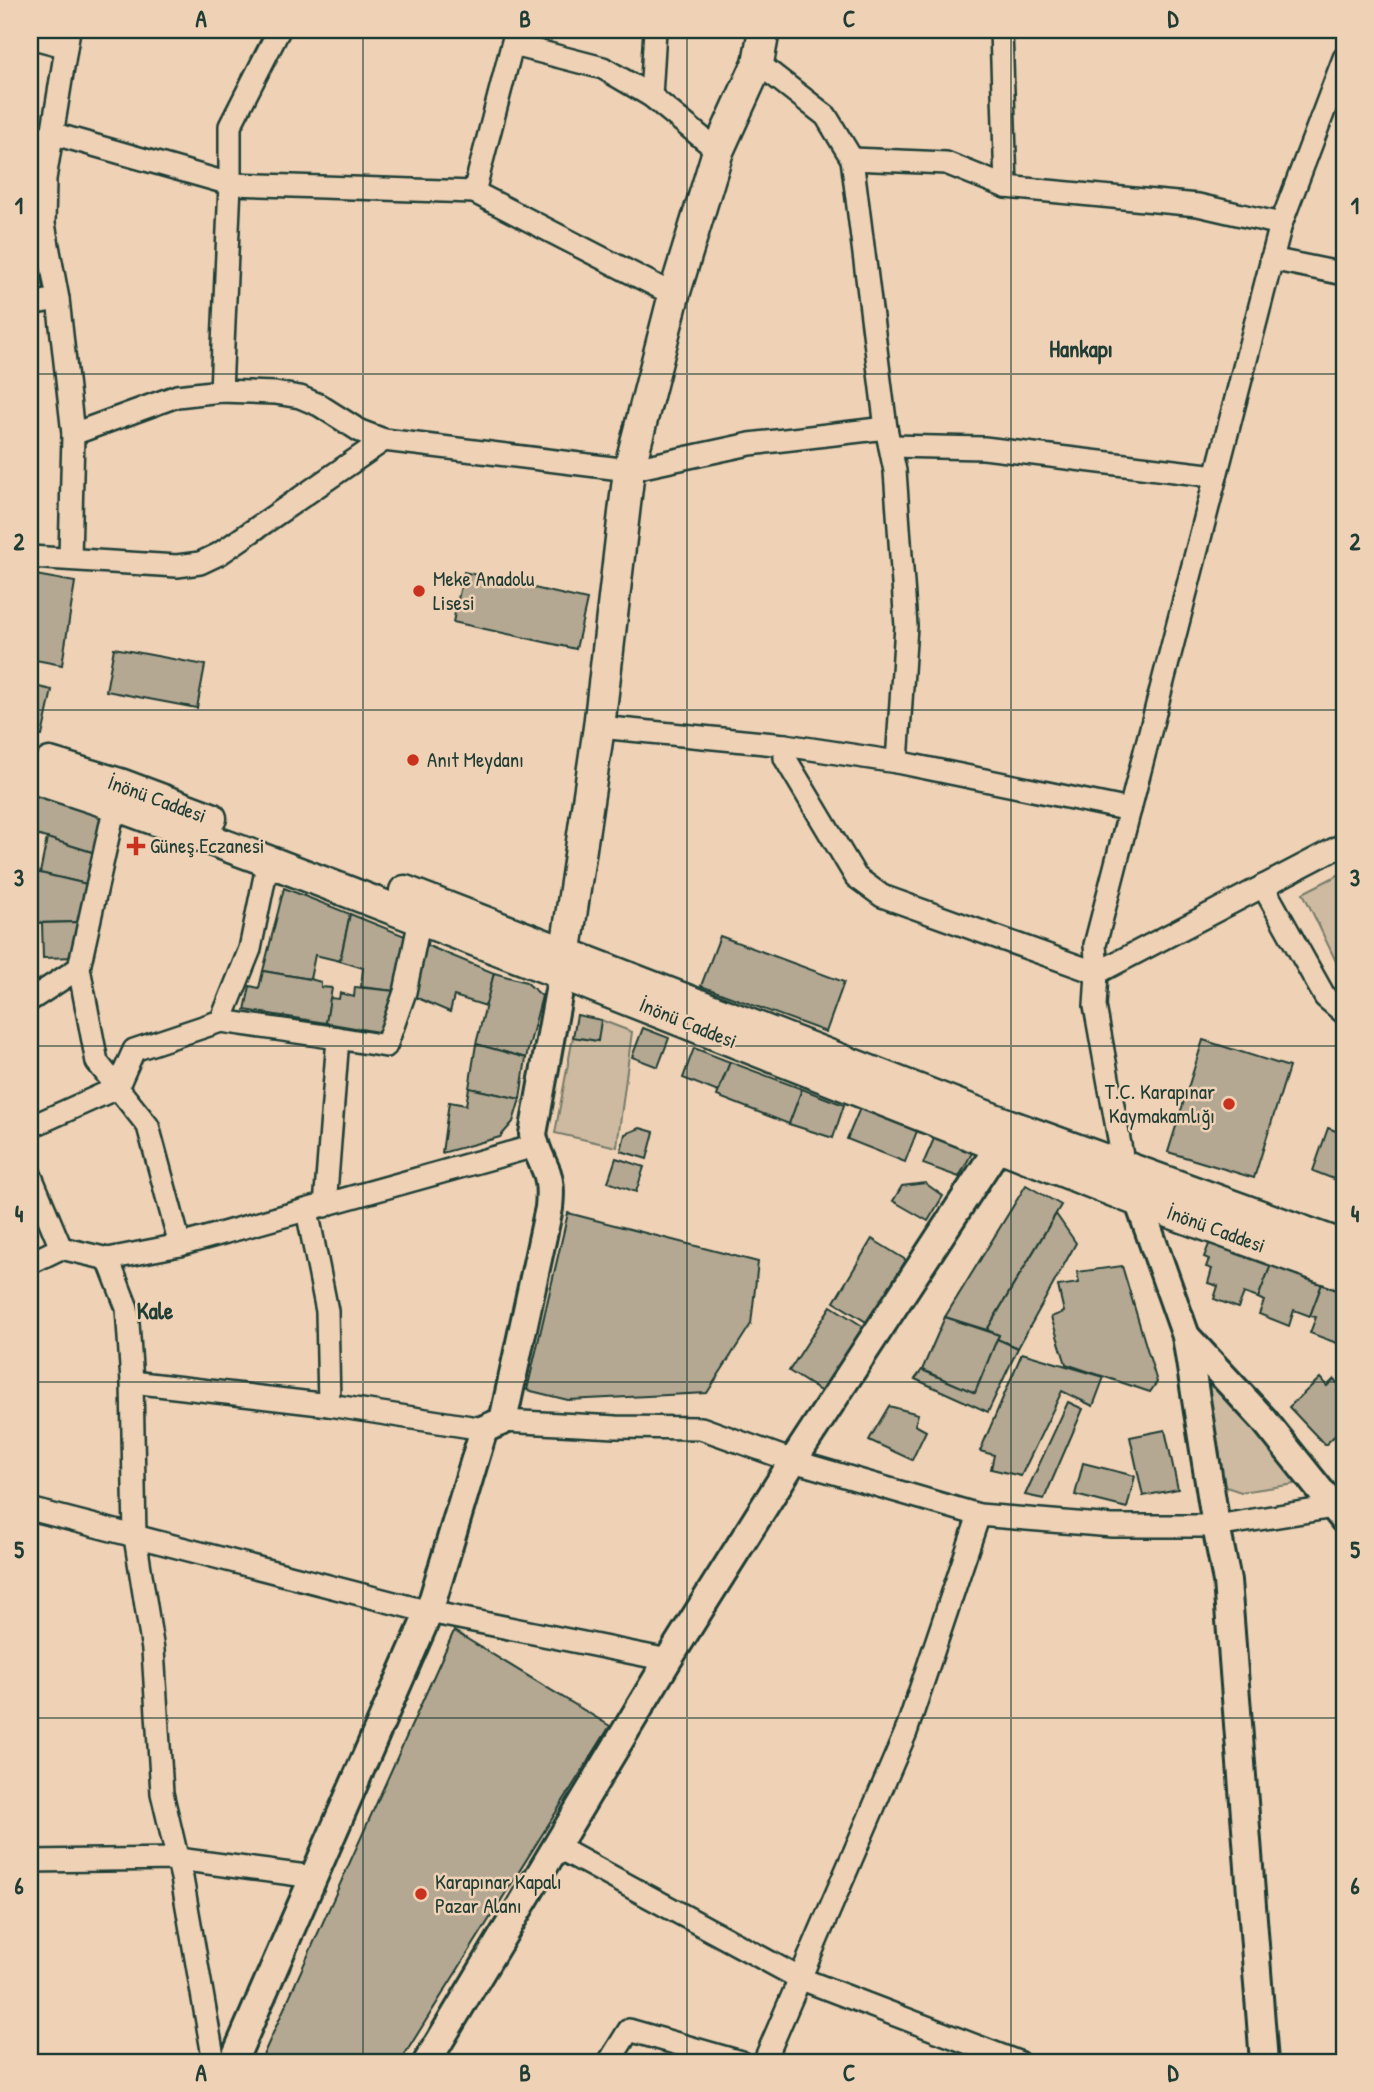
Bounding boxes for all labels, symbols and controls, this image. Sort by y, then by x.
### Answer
text: A [195,3,207,34]
text: B [519,3,531,34]
text: C [843,3,855,34]
text: D [1168,3,1180,34]
text: 1 [15,190,23,221]
text: 1 [1351,190,1359,221]
district label: Hankapı [1049,333,1113,365]
text: 2 [14,526,25,557]
text: 2 [1350,526,1361,557]
place label: Meke Anadolu Lisesi [433,564,535,617]
marker: Meke Anadolu Lisesi [411,583,427,599]
place label: Anıt Meydanı [427,745,524,774]
marker: Anıt Meydanı [405,752,421,768]
street label: İnönü Caddesi [104,767,210,830]
place label: Güneş Eczanesi [150,831,265,860]
marker: Güneş Eczanesi [128,838,144,854]
text: 3 [14,862,24,893]
text: 3 [1350,862,1360,893]
street label: İnönü Caddesi [635,990,741,1055]
place label: T.C. Karapınar Kaymakamlığı [1105,1077,1215,1130]
marker: T.C. Karapınar Kaymakamlığı [1221,1096,1237,1112]
street label: İnönü Caddesi [1163,1197,1269,1260]
text: 4 [15,1198,24,1229]
text: 4 [1351,1198,1360,1229]
district label: Kale [137,1295,174,1326]
text: 5 [14,1534,24,1565]
text: 5 [1350,1534,1360,1565]
place label: Karapınar Kapalı Pazar Alanı [435,1867,562,1920]
text: 6 [14,1870,24,1901]
text: 6 [1350,1870,1360,1901]
marker: Karapınar Kapalı Pazar Alanı [413,1886,429,1902]
text: A [195,2057,207,2088]
text: B [519,2057,531,2088]
text: C [843,2057,855,2088]
text: D [1168,2057,1180,2088]

